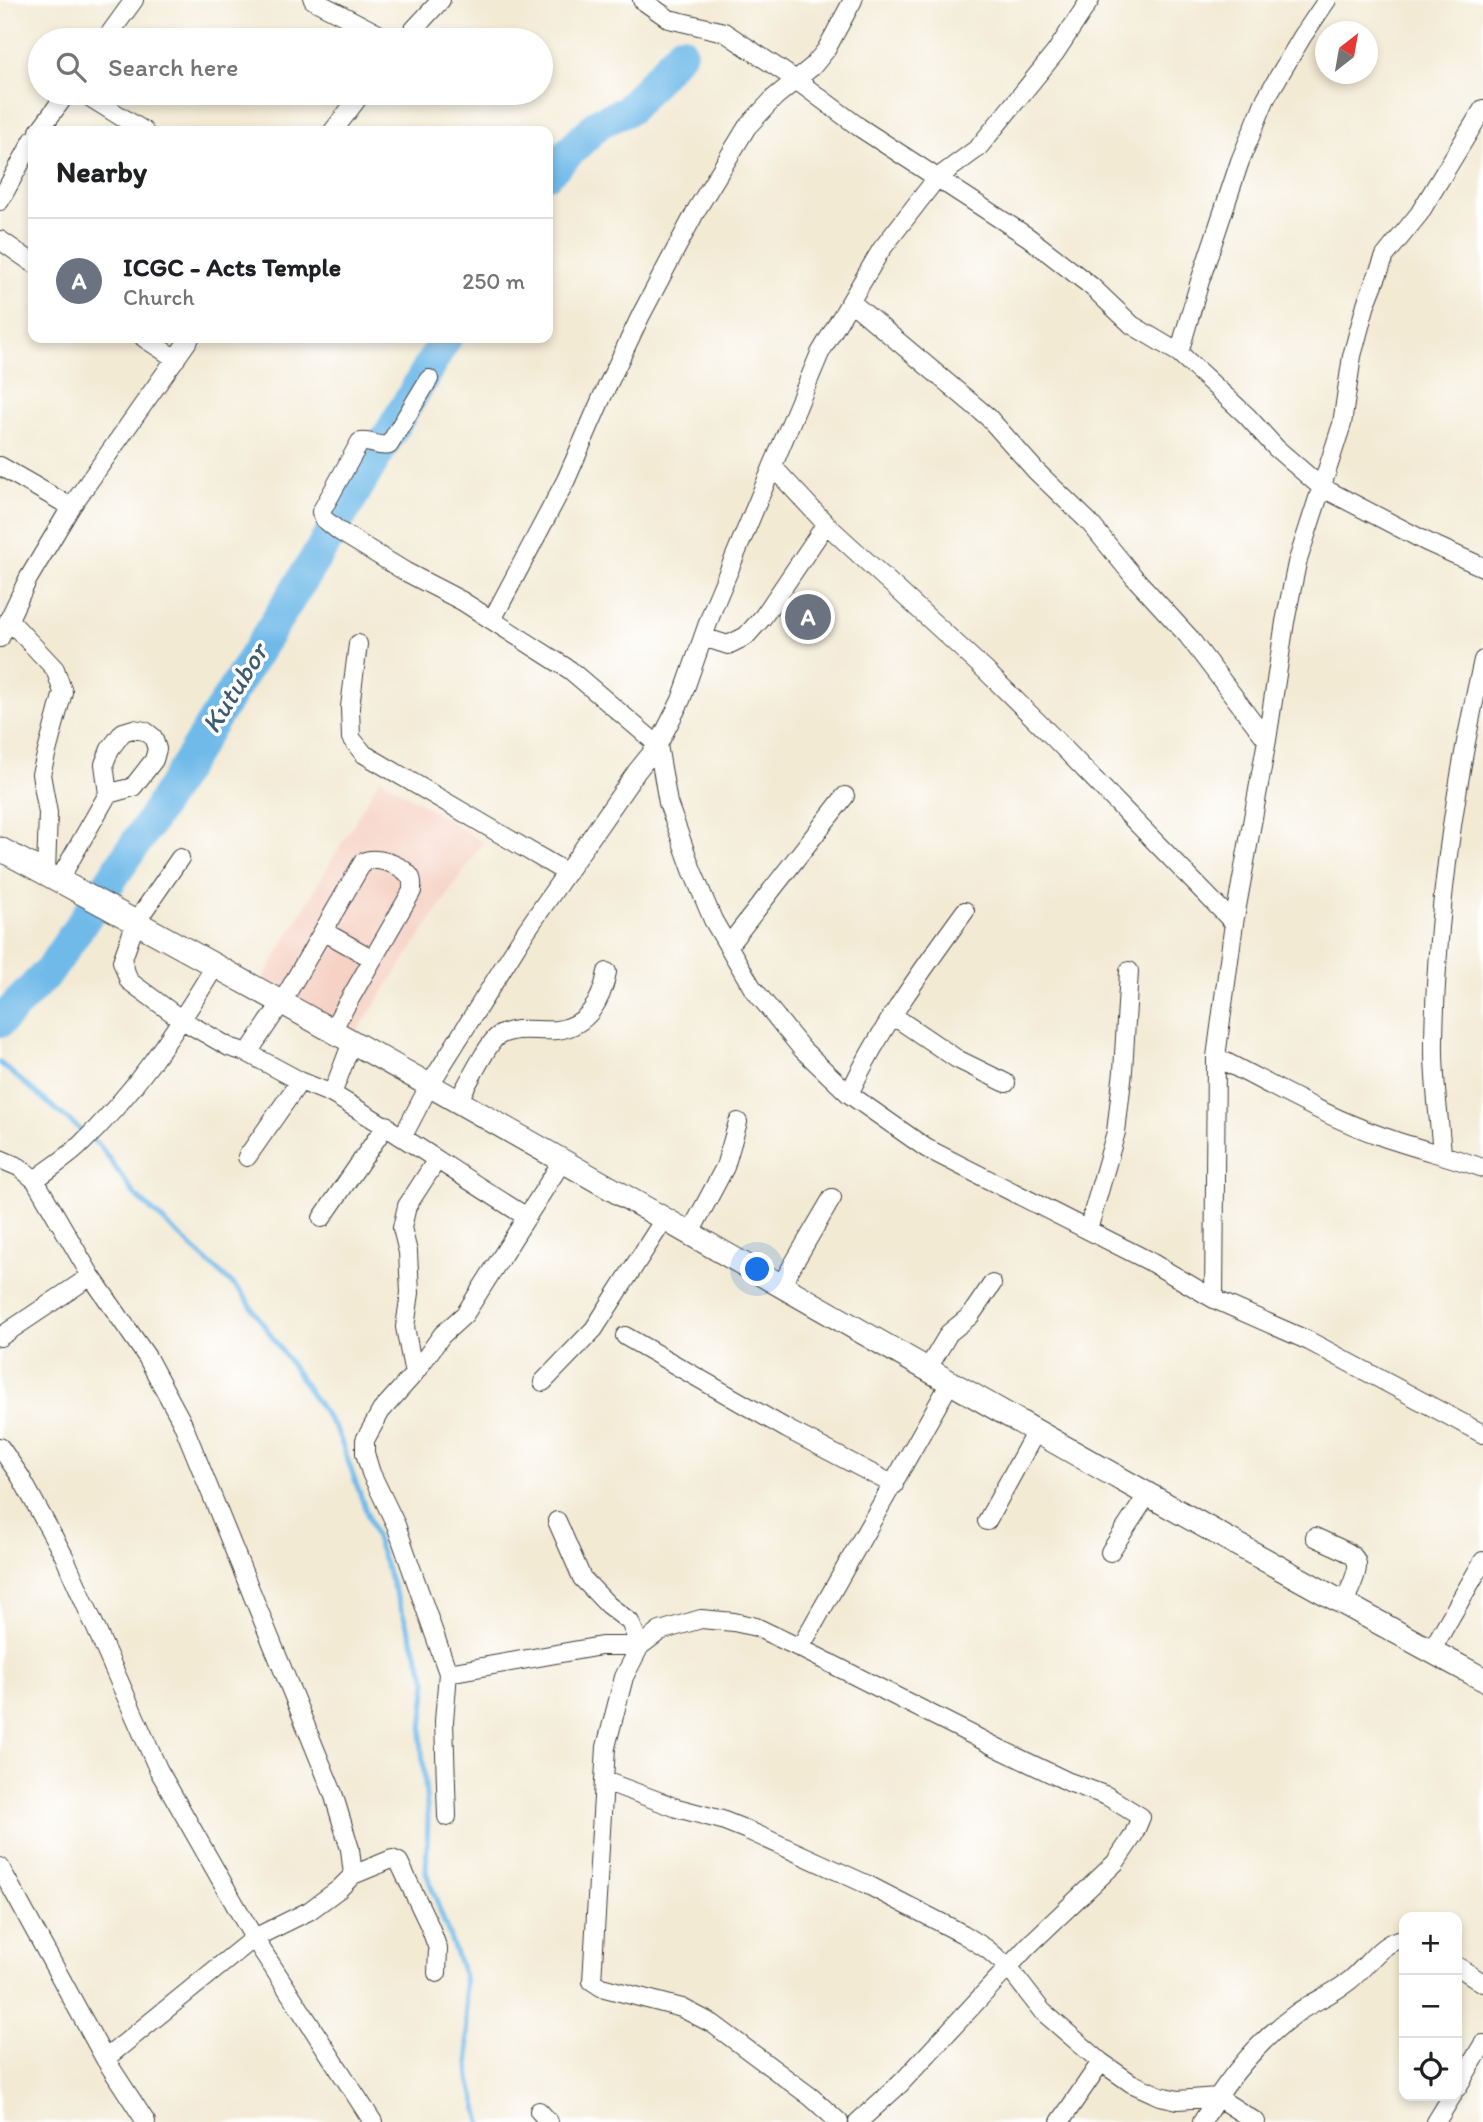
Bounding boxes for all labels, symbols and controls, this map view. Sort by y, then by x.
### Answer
north arrow [1315,21,1378,84]
search box [28,28,553,105]
icon: search [52,48,90,86]
text: Search here [108,51,238,83]
text: Nearby [56,153,147,190]
text: ICGC - Acts Temple [123,251,341,283]
text: A [72,267,86,295]
text: 250 m [462,267,525,295]
text: Church [123,283,195,311]
pin: A [785,591,831,643]
water label: Kutubor [193,635,276,739]
your location [740,1252,774,1286]
map controls [1399,1912,1462,2101]
button: + [1399,1912,1462,1975]
button: − [1399,1975,1462,2038]
button: locate [1399,2038,1462,2101]

